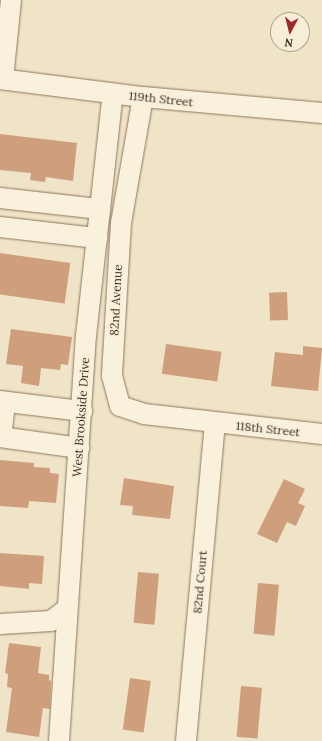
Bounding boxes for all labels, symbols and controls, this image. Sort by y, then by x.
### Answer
north arrow [270,12,310,52]
text: N [284,35,294,50]
street label: 119th Street [128,88,194,110]
street label: 82nd Avenue [107,264,125,336]
street label: West Brookside Drive [70,357,92,477]
street label: 118th Street [235,418,301,440]
street label: 82nd Court [190,550,210,614]

